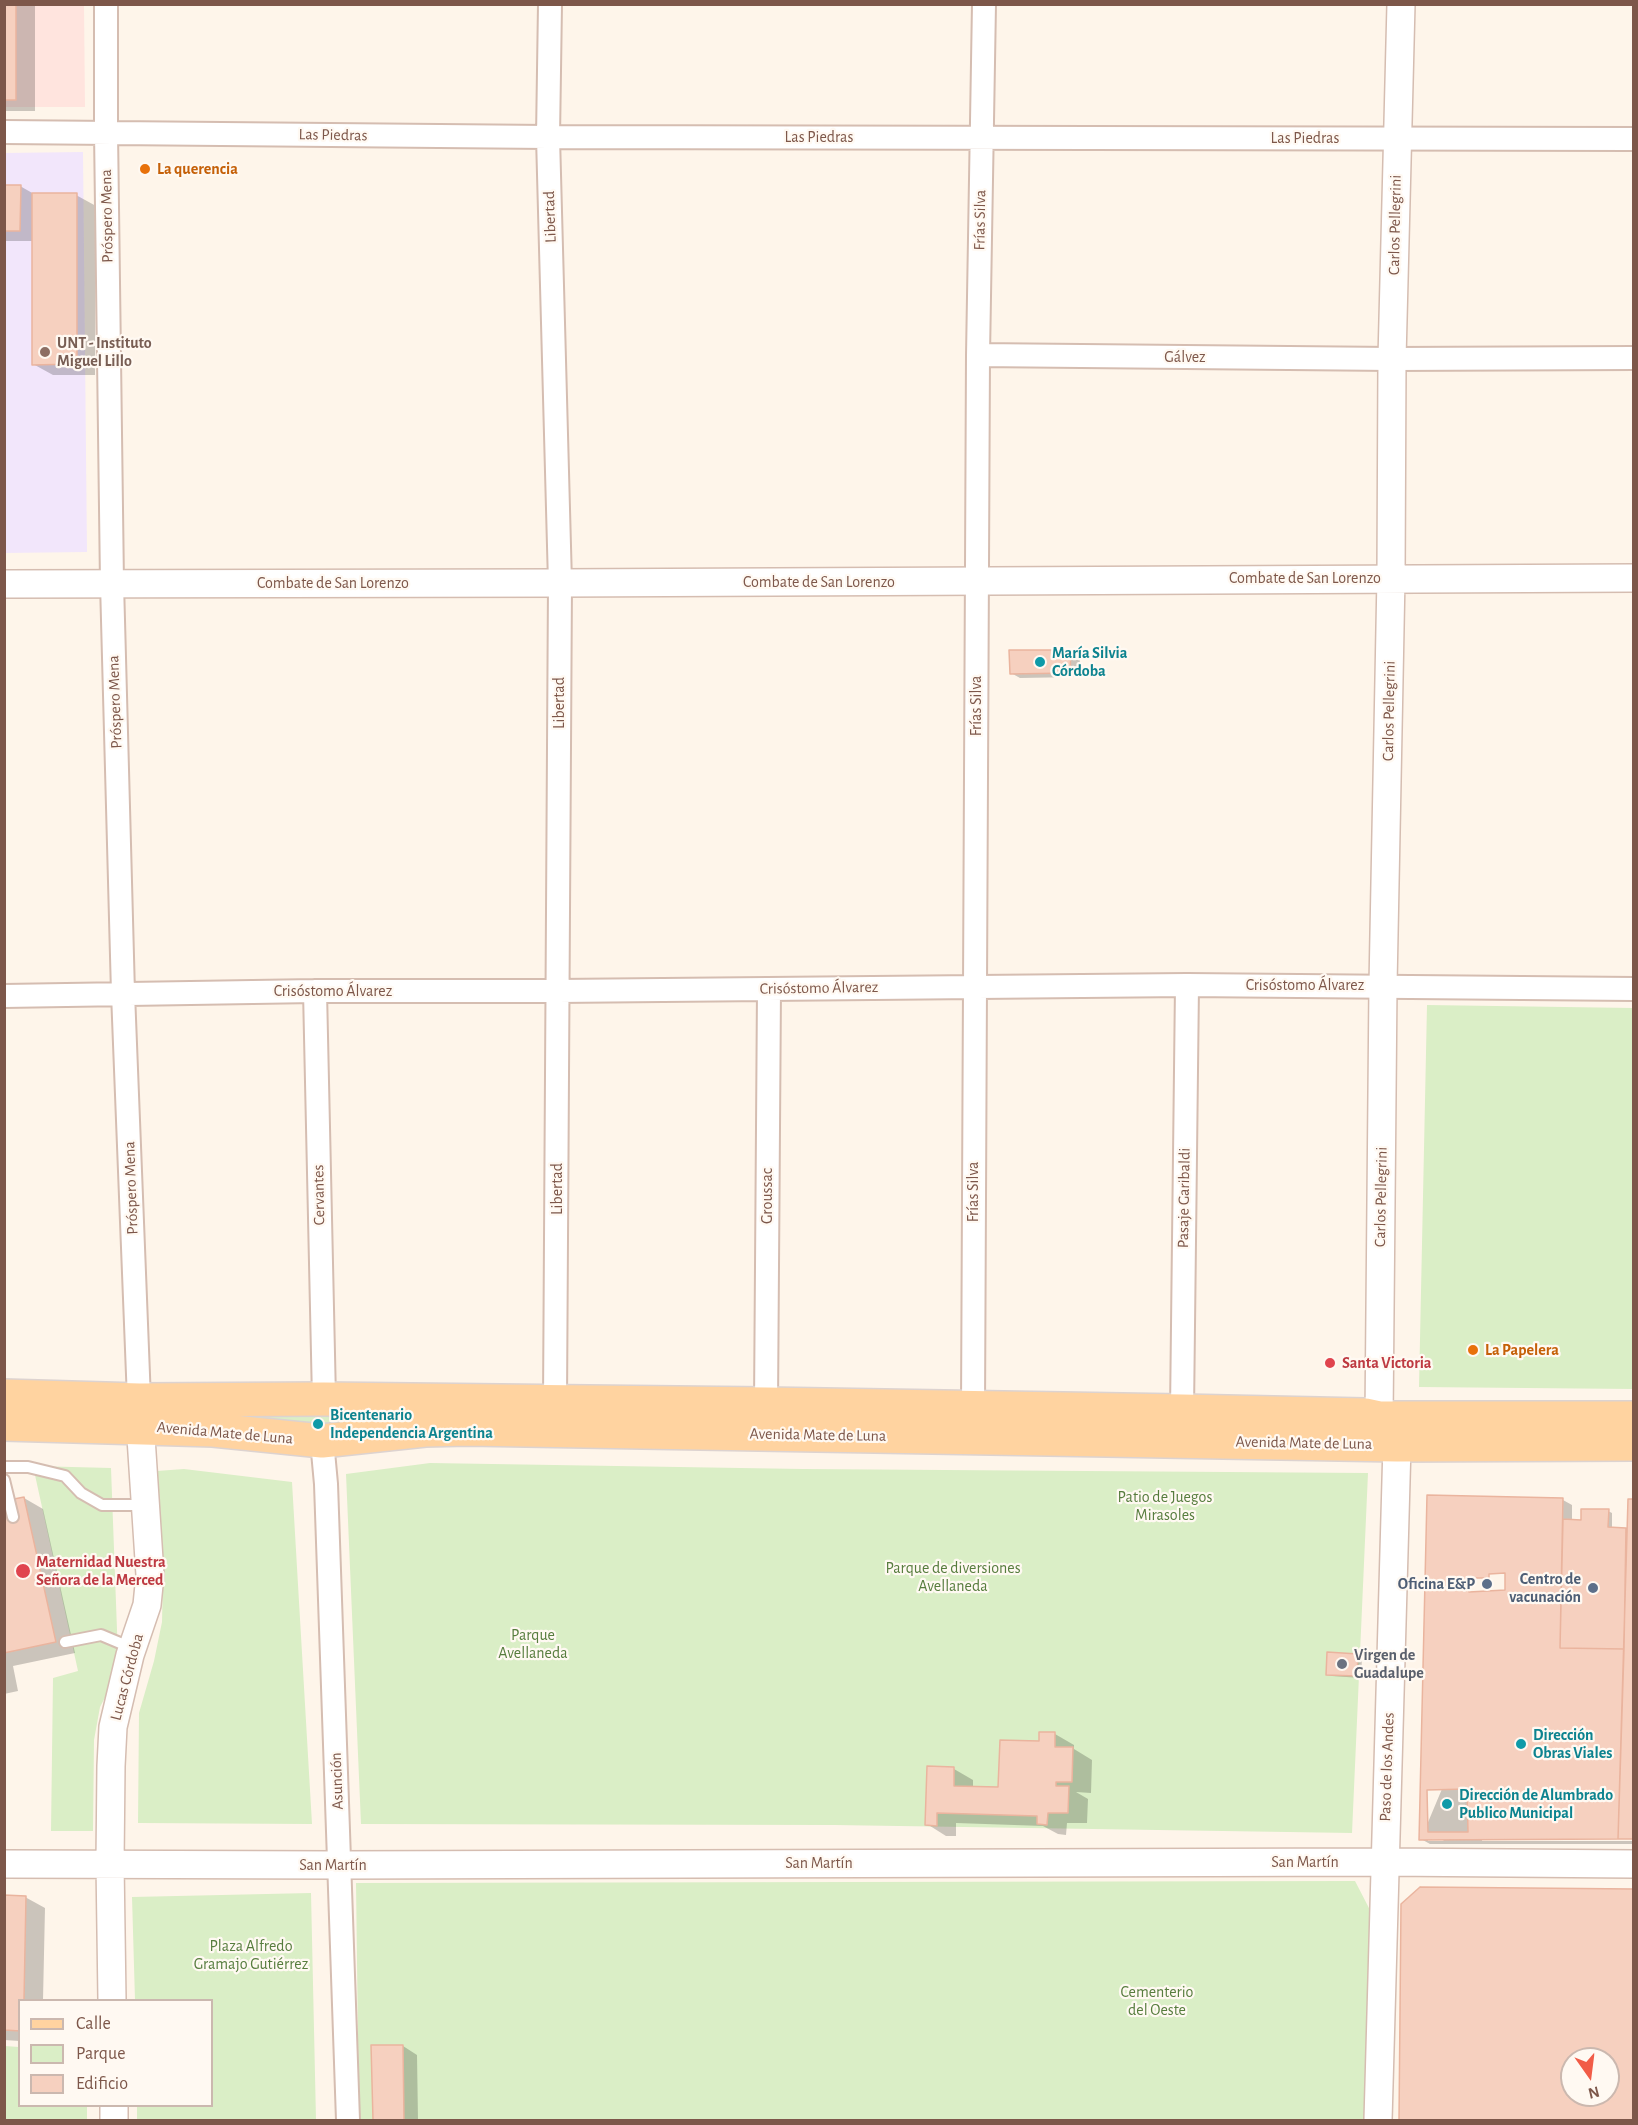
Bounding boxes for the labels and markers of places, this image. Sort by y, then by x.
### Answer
place label: La querencia [157,159,238,179]
marker: La querencia [138,162,152,176]
place label: UNT - Instituto Miguel Lillo [57,333,152,371]
marker: UNT - Instituto Miguel Lillo [38,345,52,359]
place label: María Silvia Córdoba [1052,643,1127,681]
marker: María Silvia Córdoba [1033,655,1047,669]
place label: La Papelera [1485,1340,1559,1360]
marker: La Papelera [1466,1343,1480,1357]
place label: Santa Victoria [1342,1353,1432,1373]
marker: Santa Victoria [1323,1356,1337,1370]
place label: Bicentenario Independencia Argentina [330,1405,493,1443]
marker: Bicentenario Independencia Argentina [311,1417,325,1431]
place label: Maternidad Nuestra Señora de la Merced [36,1552,166,1590]
marker: Maternidad Nuestra Señora de la Merced [14,1562,32,1580]
place label: Centro de vacunación [1509,1569,1581,1607]
place label: Oficina E&P [1398,1574,1475,1594]
marker: Oficina E&P [1480,1577,1494,1591]
marker: Centro de vacunación [1586,1581,1600,1595]
place label: Virgen de Guadalupe [1354,1645,1424,1683]
marker: Virgen de Guadalupe [1335,1657,1349,1671]
place label: Dirección Obras Viales [1533,1725,1612,1763]
marker: Dirección Obras Viales [1514,1737,1528,1751]
place label: Dirección de Alumbrado Publico Municipal [1459,1785,1613,1823]
marker: Dirección de Alumbrado Publico Municipal [1440,1797,1454,1811]

